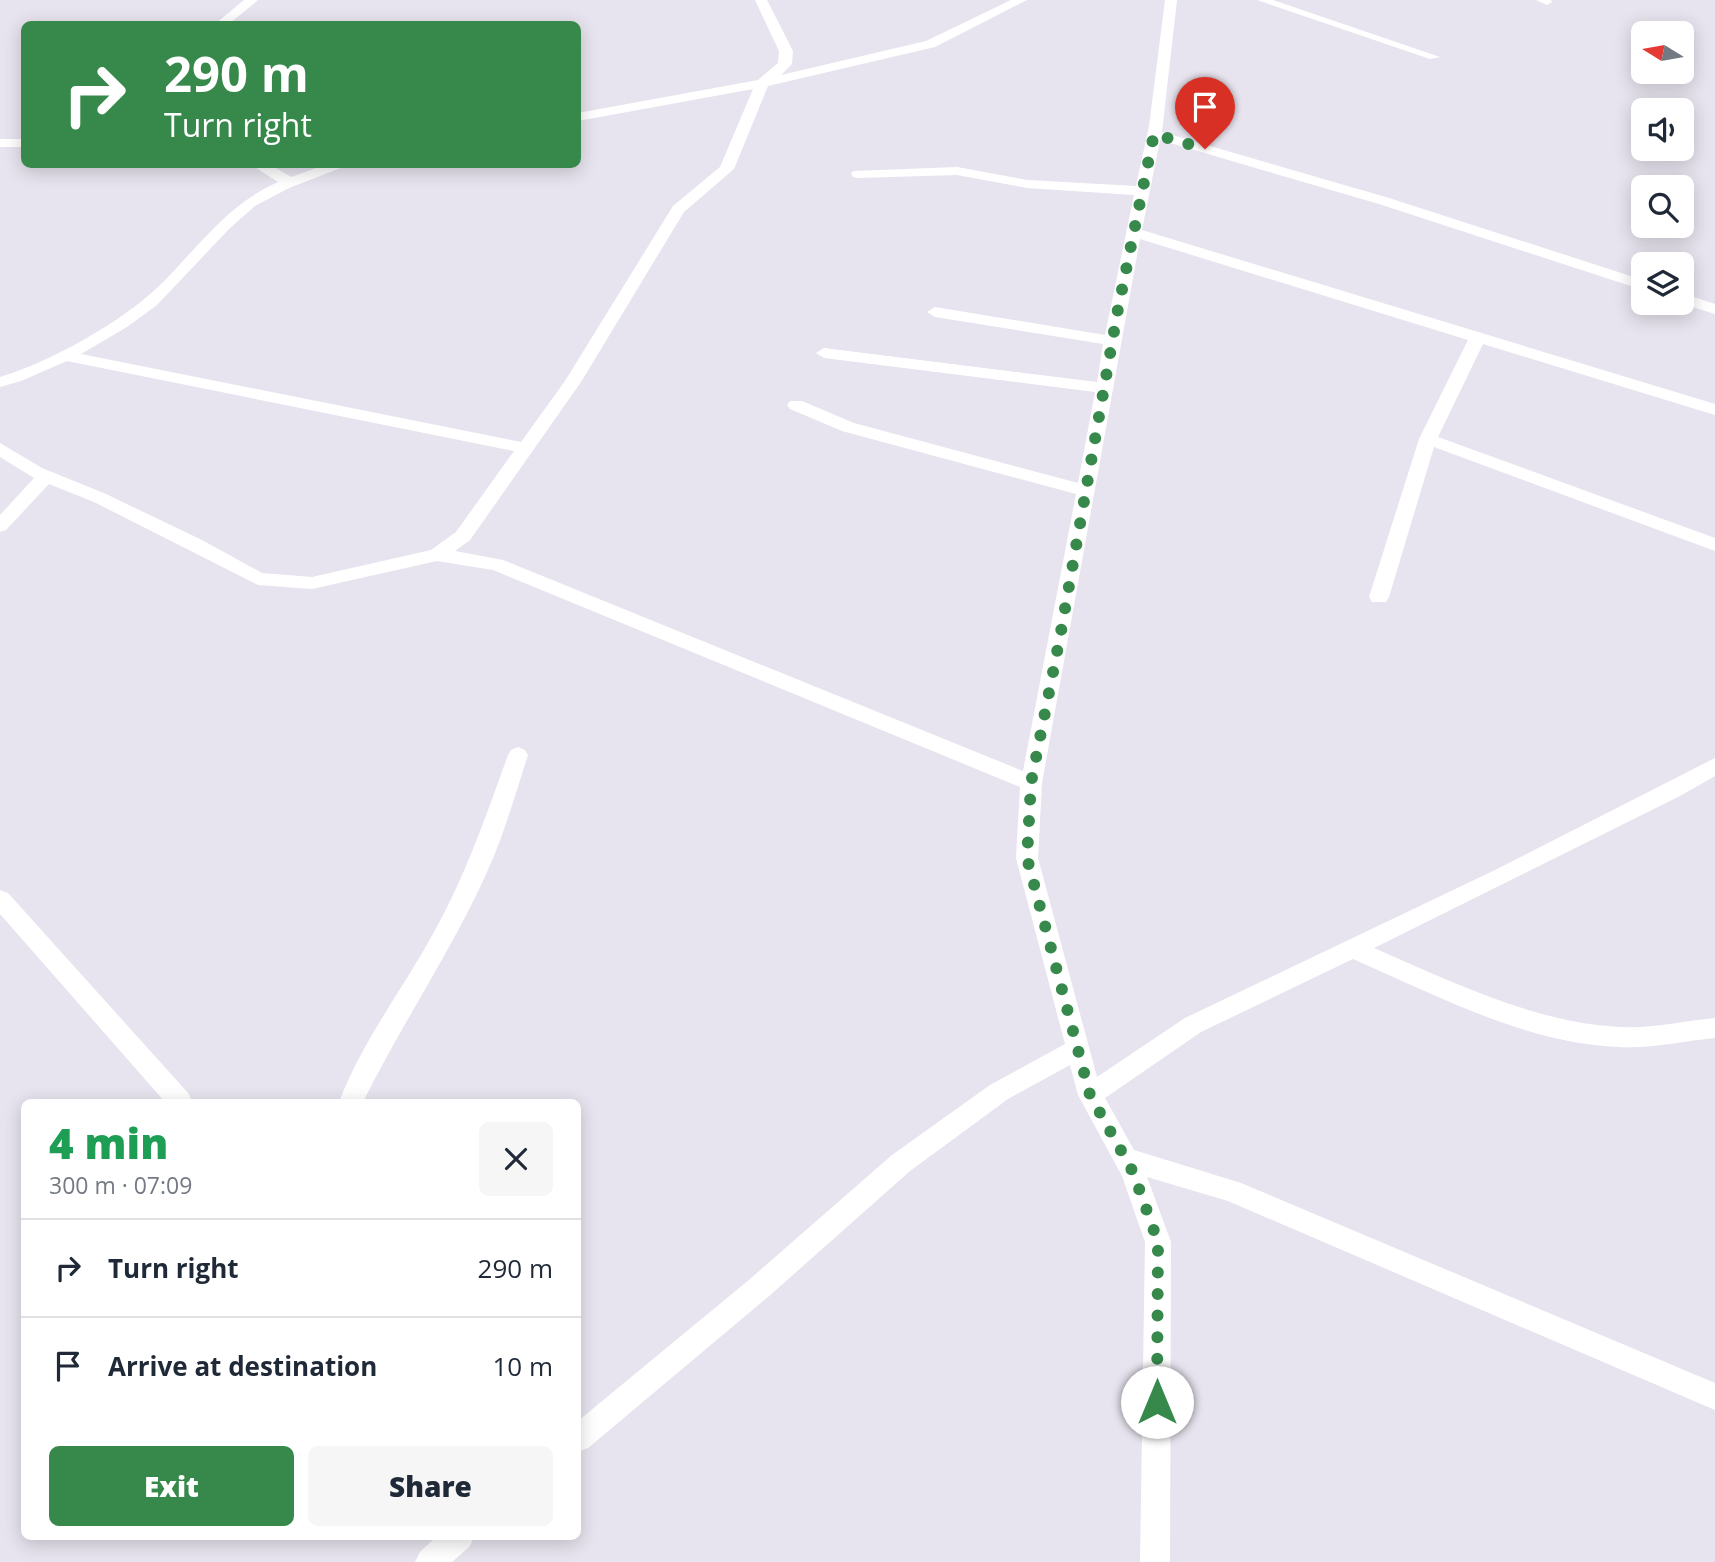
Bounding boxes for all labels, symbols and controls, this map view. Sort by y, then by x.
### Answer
north arrow [1631,21,1694,84]
map controls [1631,21,1694,315]
text: 290 m [164,40,309,106]
icon: right [49,49,140,140]
pin [1175,77,1235,149]
icon: arrive [1186,88,1224,126]
button: sound [1631,98,1694,161]
text: Turn right [164,103,312,146]
button: search [1631,175,1694,238]
button: layers [1631,252,1694,315]
text: 4 min [49,1114,168,1171]
button: close [479,1122,553,1196]
text: 300 m · 07:09 [49,1169,192,1201]
icon: right [49,1249,87,1287]
text: Turn right [108,1250,239,1286]
text: 290 m [478,1250,553,1286]
icon: arrive [49,1347,87,1385]
text: Arrive at destination [108,1348,377,1384]
text: 10 m [492,1348,553,1384]
position arrow [1120,1365,1194,1439]
button: Exit [49,1446,294,1526]
button: Share [308,1446,553,1526]

